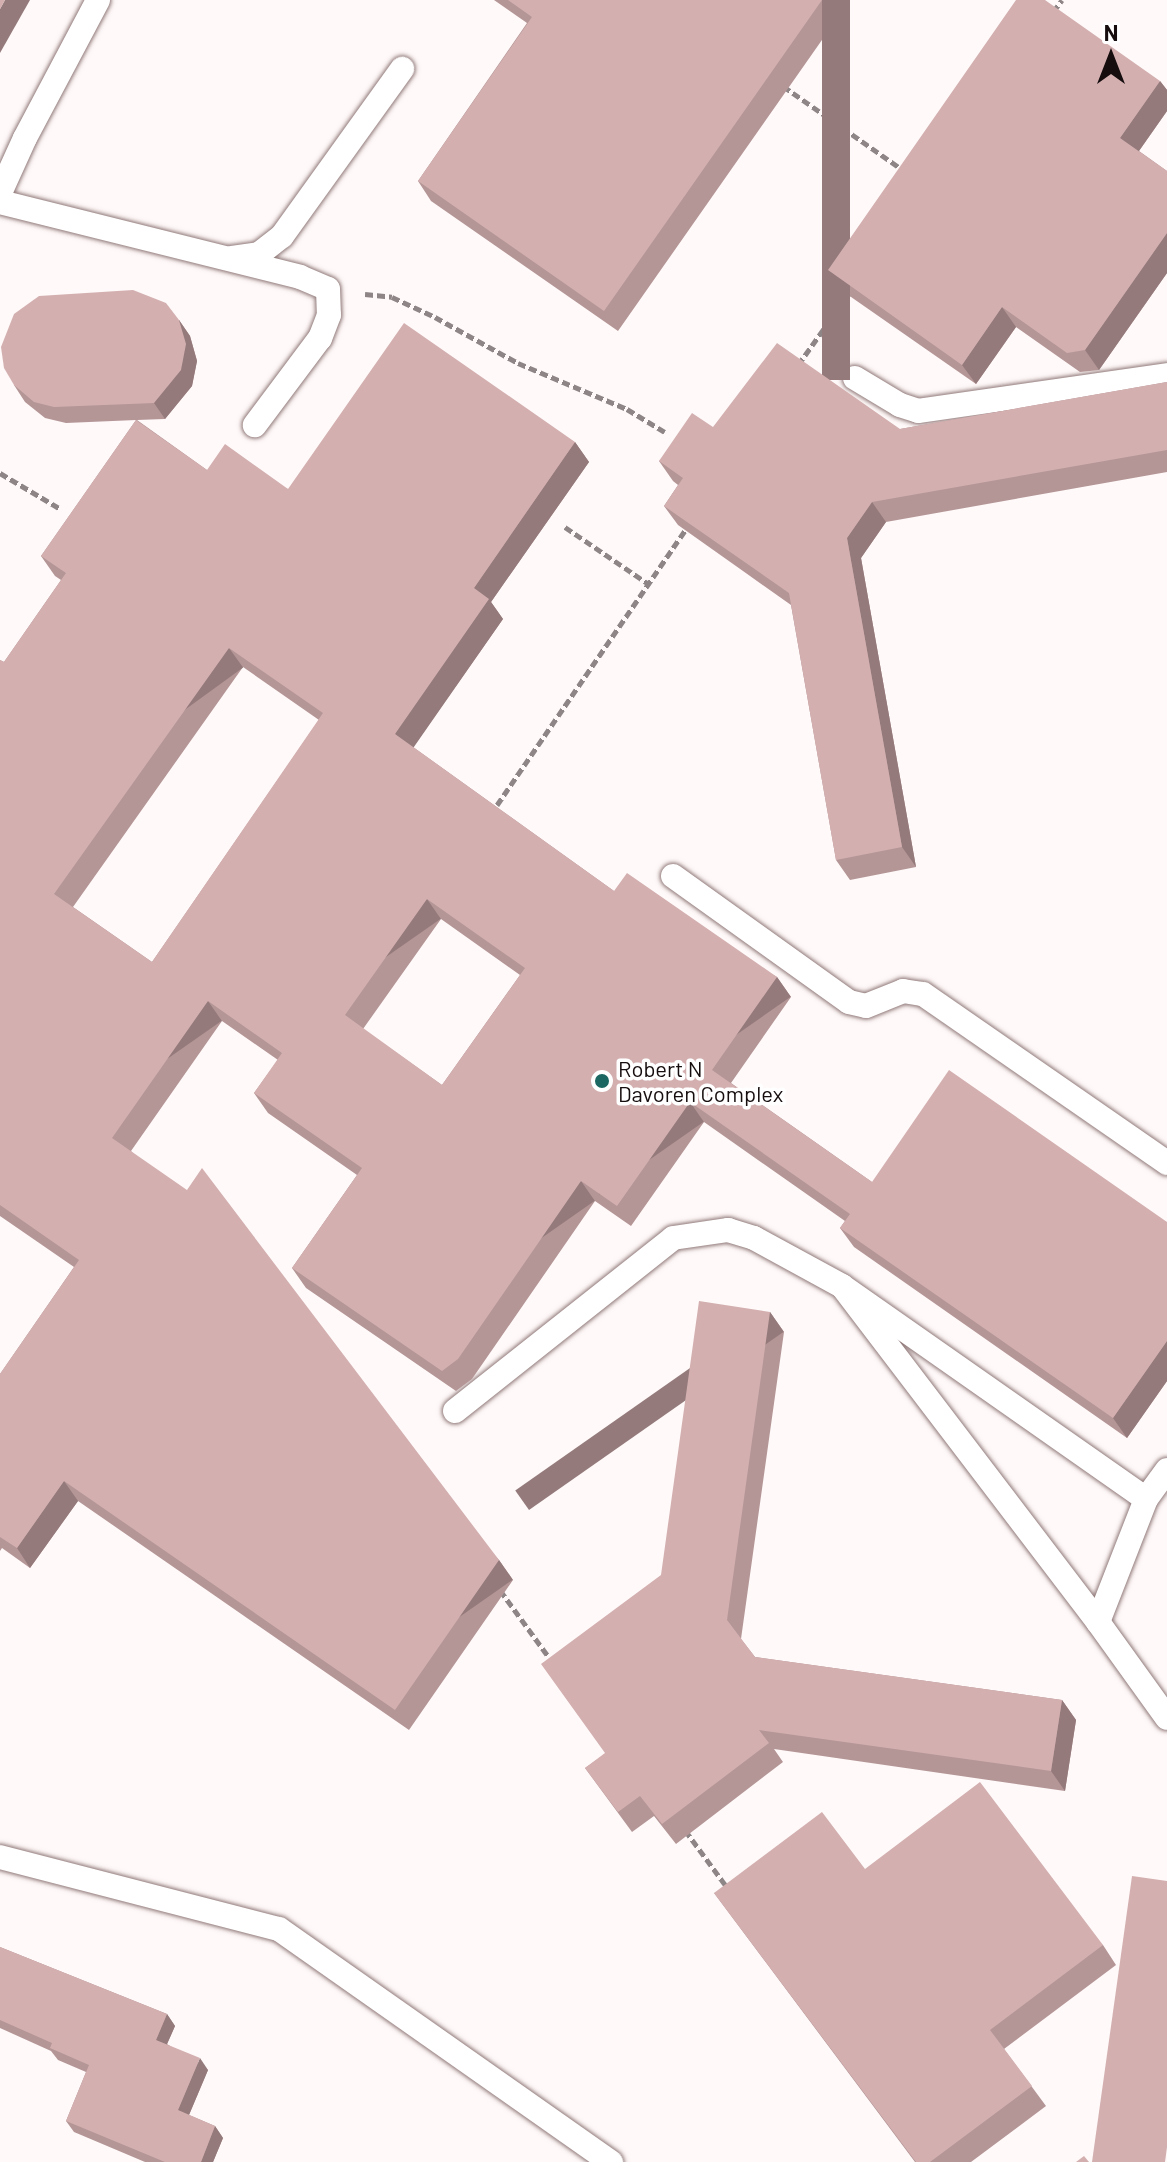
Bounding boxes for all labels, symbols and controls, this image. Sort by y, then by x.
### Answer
north arrow [1071,16,1151,96]
text: N [1104,19,1118,45]
place label: Robert N Davoren Complex [618,1055,783,1106]
marker: Robert N Davoren Complex [593,1072,611,1090]

